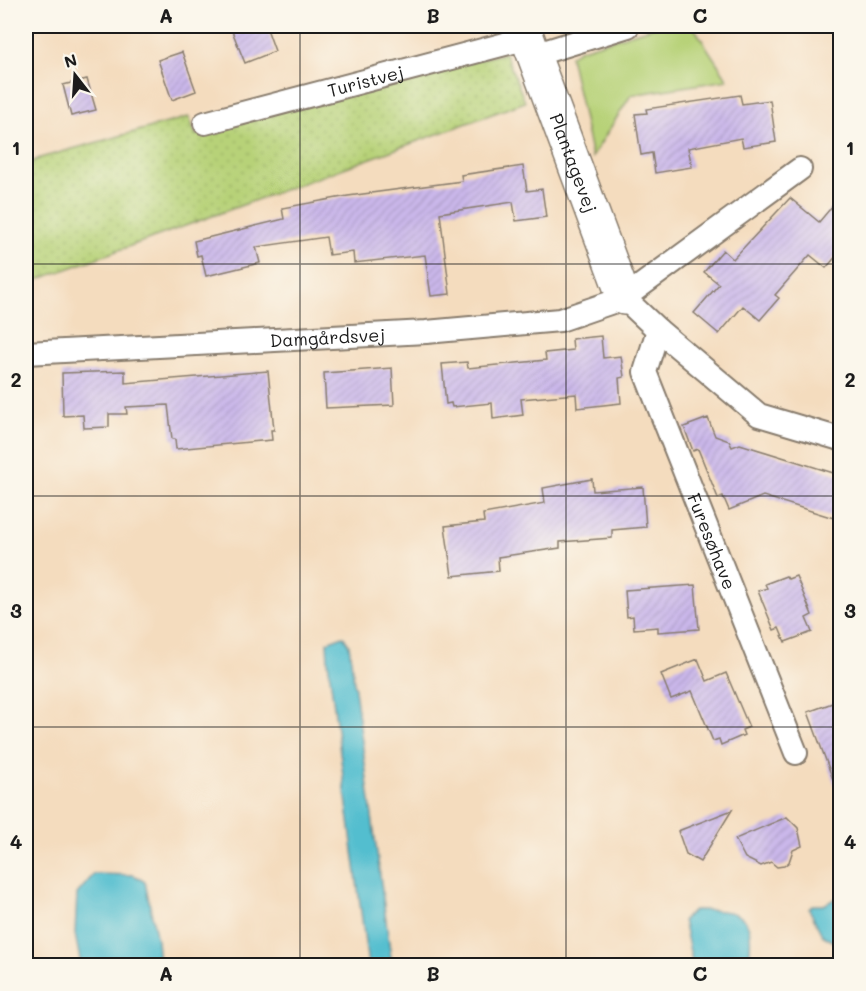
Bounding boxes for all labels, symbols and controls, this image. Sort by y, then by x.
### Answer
text: A [159,2,173,28]
text: B [426,2,440,28]
text: C [693,2,708,28]
north arrow [45,45,105,105]
text: N [62,48,79,72]
street label: Turistvej [325,59,406,102]
street label: Plantagevej [544,110,603,216]
text: 1 [12,134,20,160]
text: 1 [846,134,854,160]
street label: Damgårdsvej [269,322,386,352]
text: 2 [10,366,22,392]
text: 2 [844,366,856,392]
street label: Furesøhave [682,490,742,593]
text: 3 [10,597,22,623]
text: 3 [844,597,856,623]
text: 4 [10,828,23,854]
text: 4 [844,828,857,854]
text: A [159,960,173,986]
text: B [426,960,440,986]
text: C [693,960,708,986]

